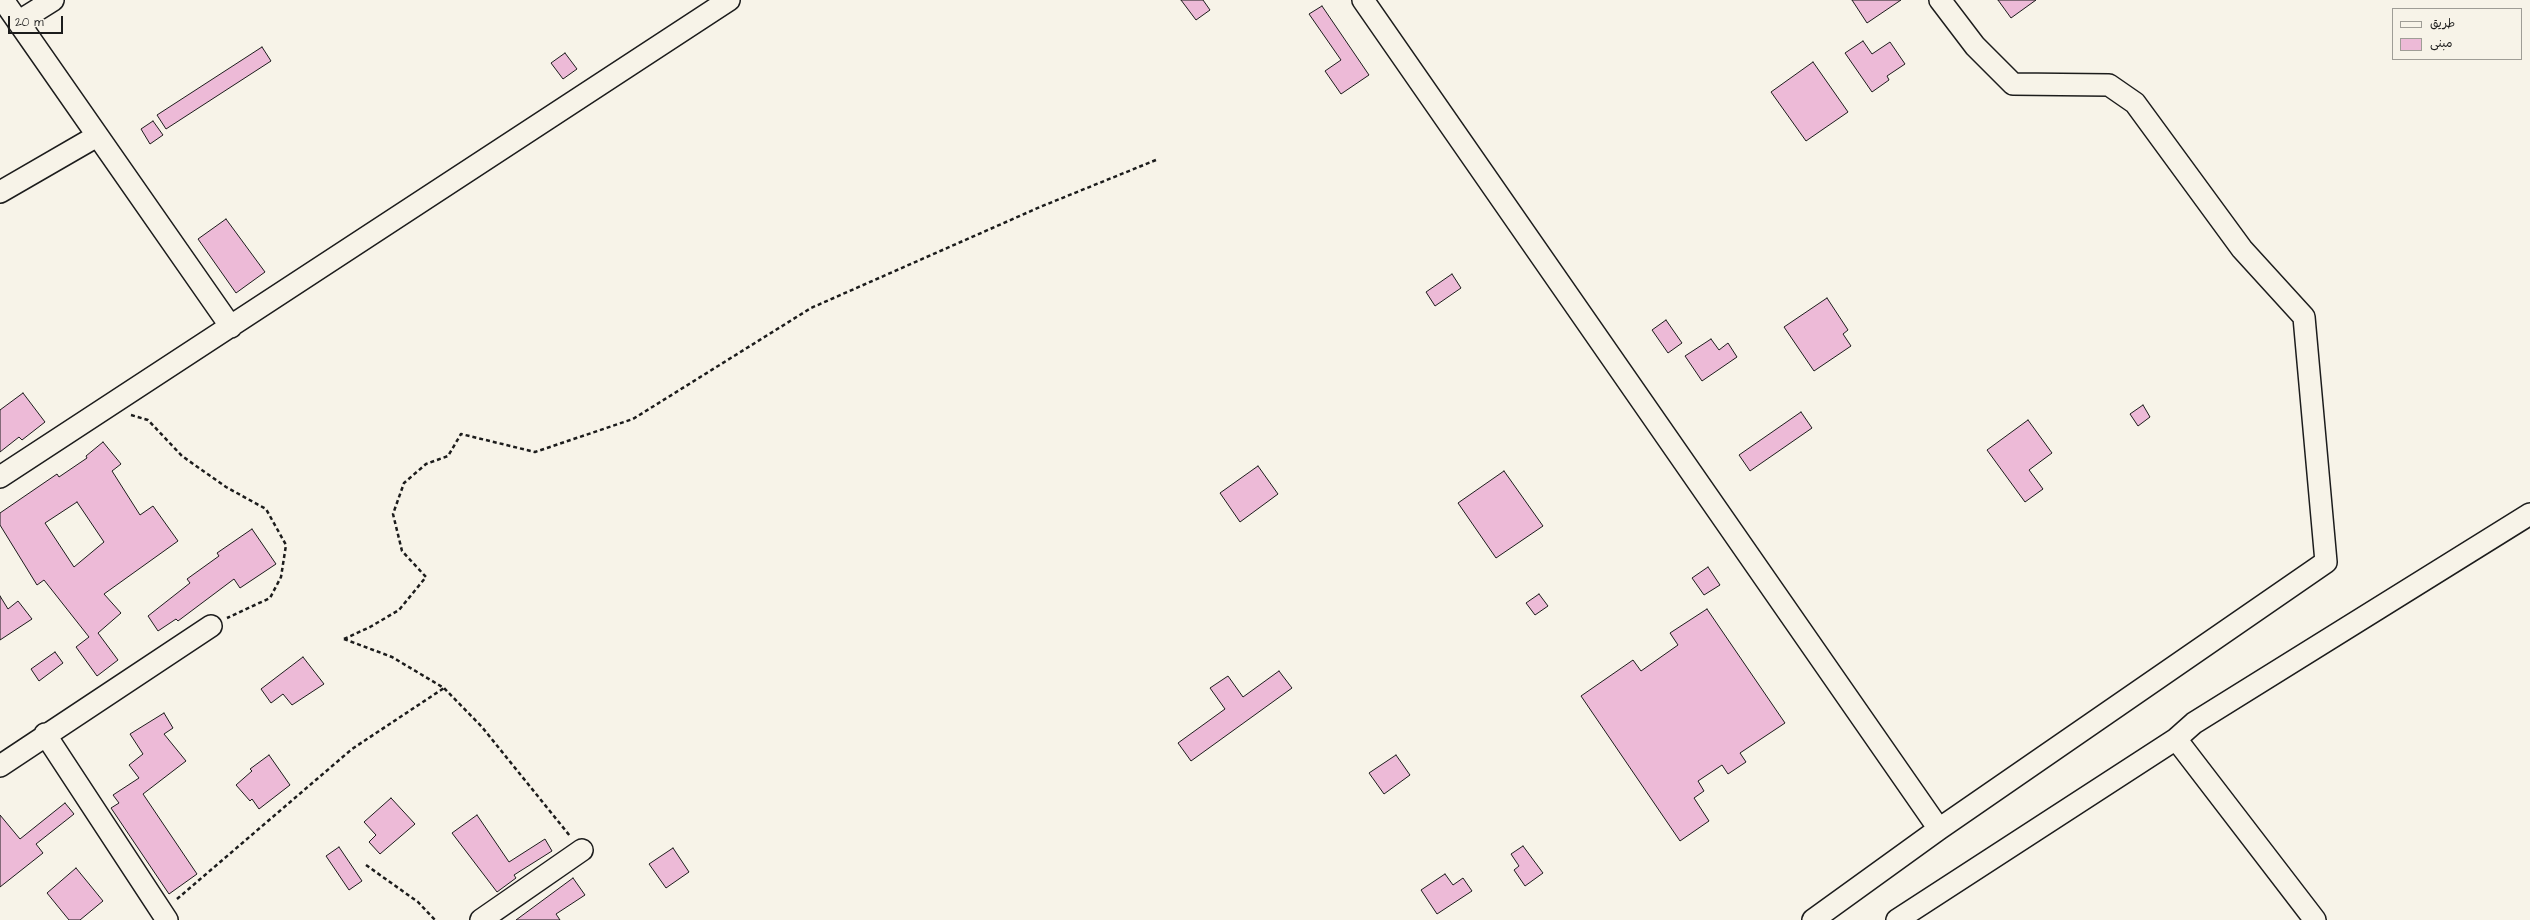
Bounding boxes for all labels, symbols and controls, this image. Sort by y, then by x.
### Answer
scale bar [10,8,65,34]
legend [2392,8,2522,60]
text: 20 m [15,14,44,31]
text: طريق [2430,15,2455,32]
text: مبنى [2430,35,2453,52]

